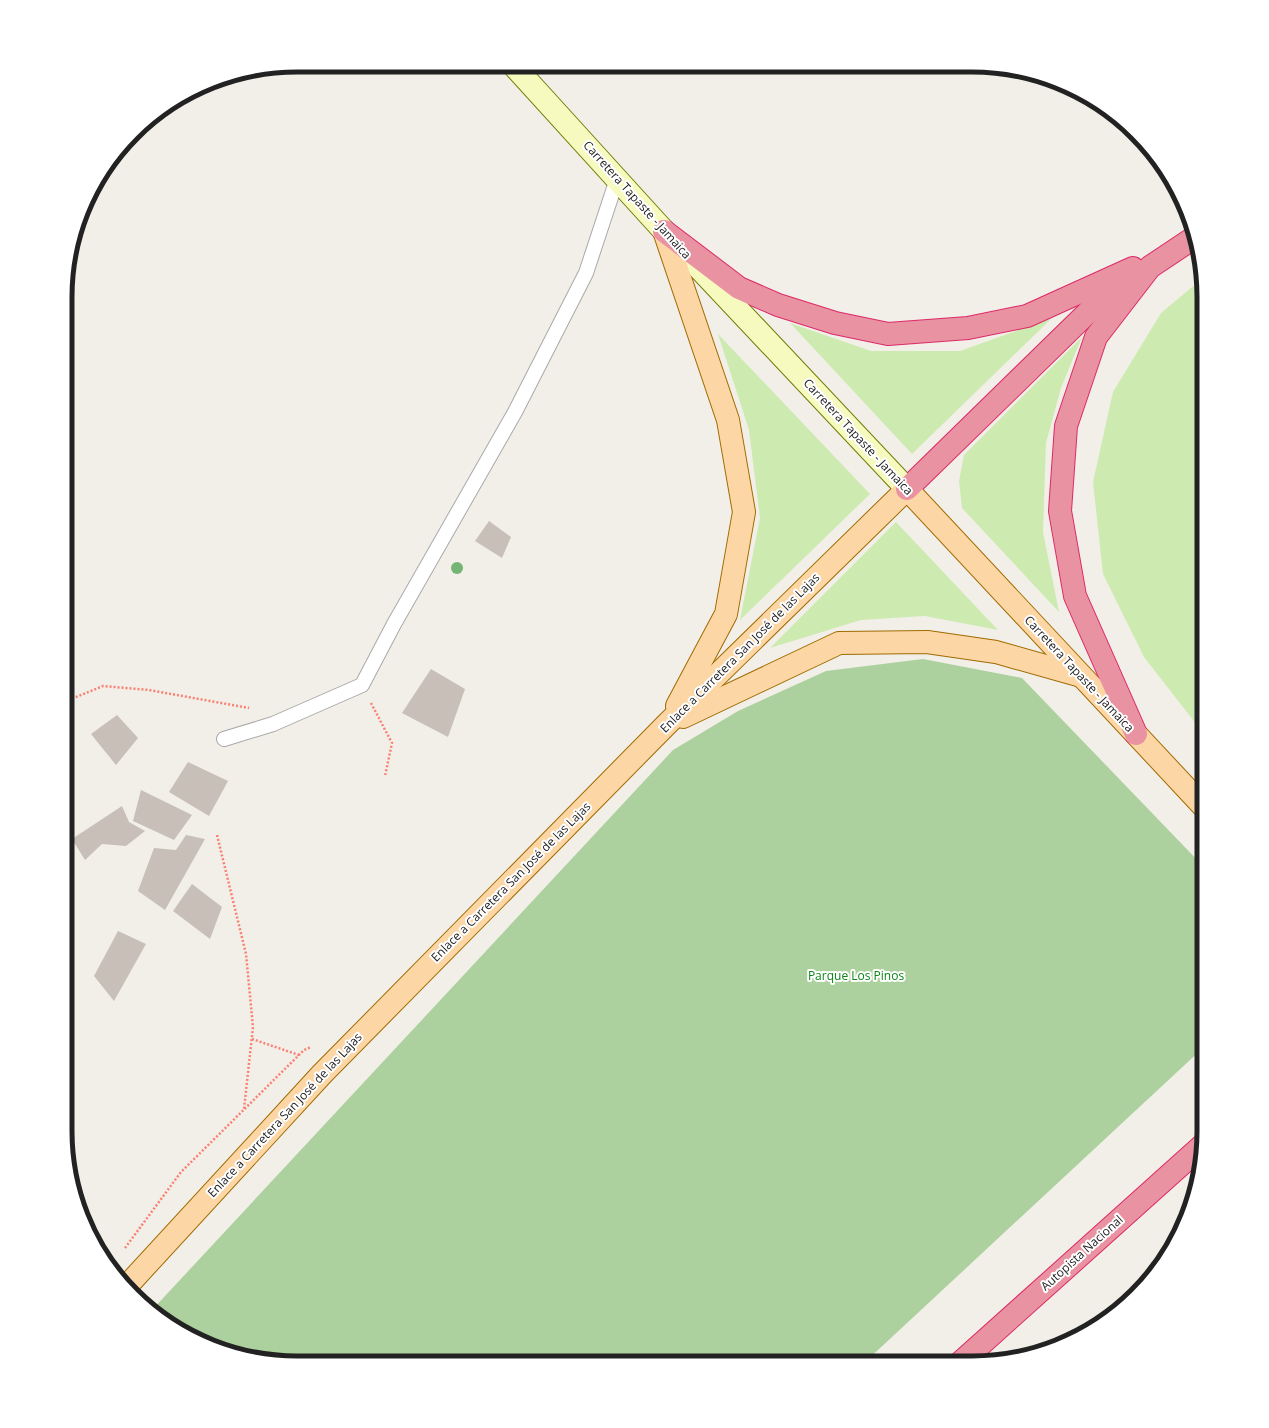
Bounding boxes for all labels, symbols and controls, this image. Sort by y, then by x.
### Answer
street label: Carretera Tapaste - Jamaica [580,137,695,262]
street label: Carretera Tapaste - Jamaica [800,375,917,499]
street label: Enlace a Carretera San José de las Lajas [656,569,823,736]
street label: Carretera Tapaste - Jamaica [1021,612,1138,736]
street label: Enlace a Carretera San José de las Lajas [427,798,594,965]
park label: Parque Los Pinos [808,967,904,984]
street label: Enlace a Carretera San José de las Lajas [204,1028,366,1201]
street label: Autopista Nacional [1037,1211,1127,1294]

